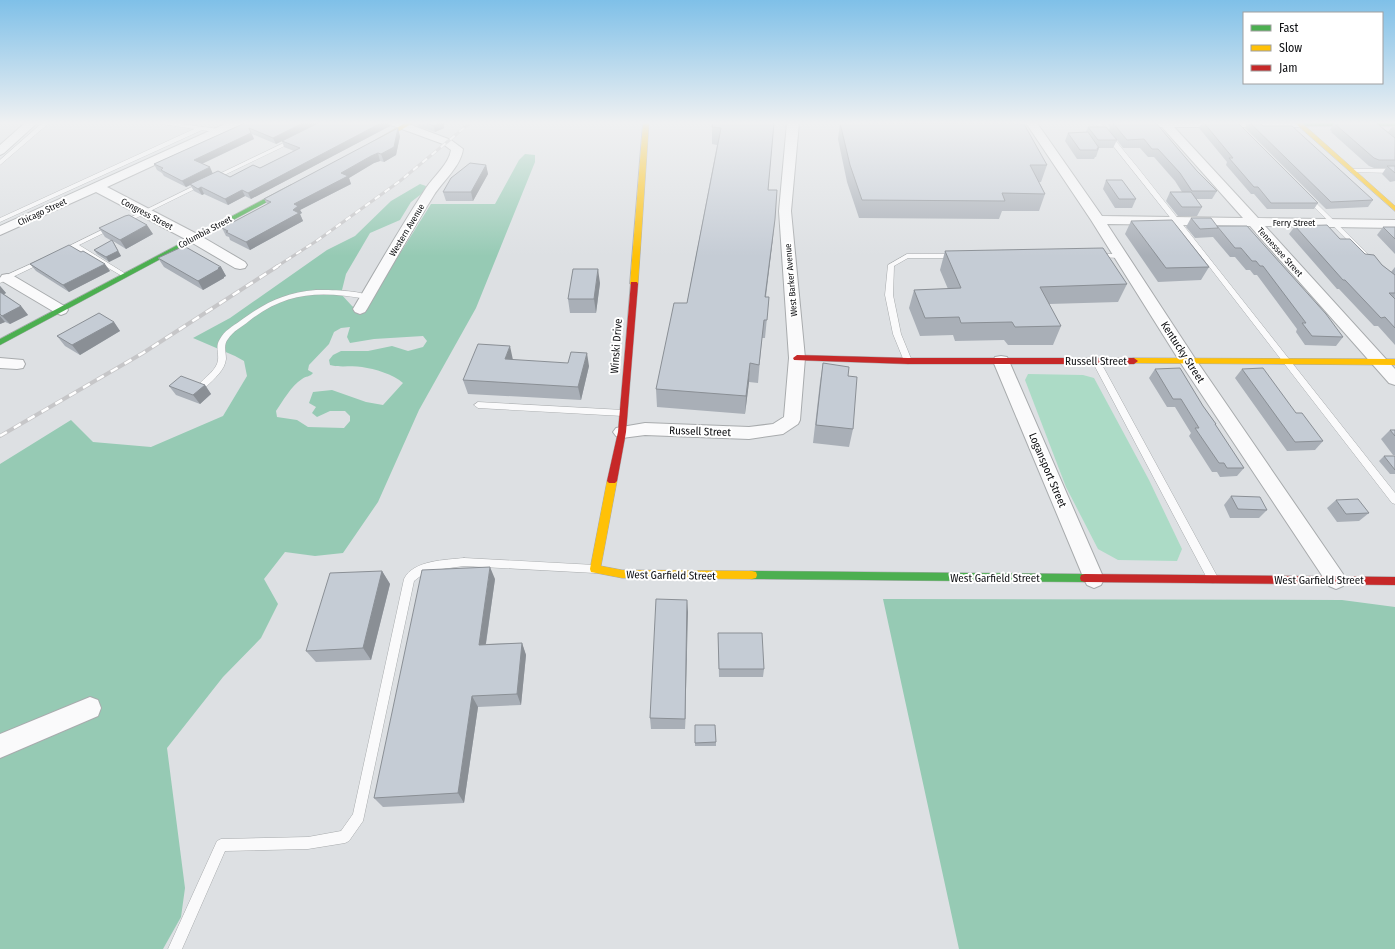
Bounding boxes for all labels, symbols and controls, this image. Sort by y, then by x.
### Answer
legend [1243,12,1383,84]
text: Fast [1279,21,1298,35]
text: Slow [1279,41,1302,55]
text: Jam [1279,61,1297,75]
street label: Chicago Street [16,196,68,228]
street label: Congress Street [119,196,175,232]
street label: Western Avenue [387,202,427,258]
street label: Columbia Street [177,214,233,250]
street label: Ferry Street [1273,218,1315,228]
street label: Tennessee Street [1255,225,1305,279]
street label: West Barker Avenue [783,242,799,317]
street label: Winski Drive [608,318,625,374]
street label: Kentucky Street [1158,319,1207,386]
street label: Russell Street [1065,355,1127,368]
street label: Russell Street [669,424,732,439]
street label: Logansport Street [1026,431,1069,510]
street label: West Garfield Street [626,568,716,583]
street label: West Garfield Street [950,572,1040,585]
street label: West Garfield Street [1274,574,1364,587]

